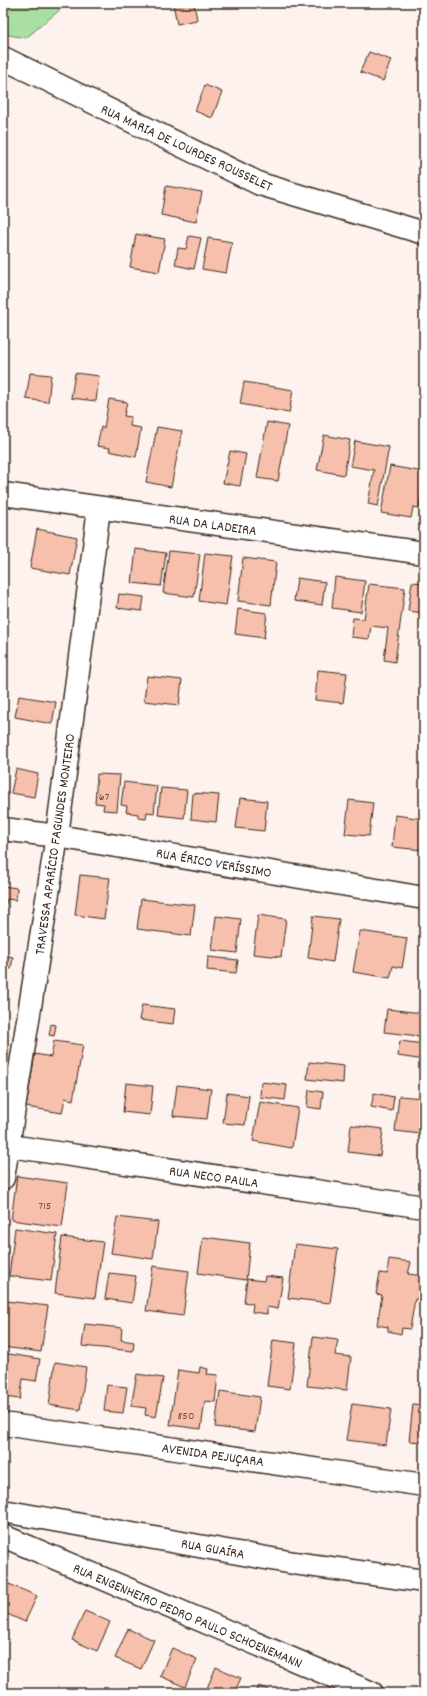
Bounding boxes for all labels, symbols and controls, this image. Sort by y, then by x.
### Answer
street label: RUA MARIA DE LOURDES ROUSSELET [97,100,276,198]
street label: RUA DA LADEIRA [168,510,258,542]
street label: TRAVESSA APARÍCIO FAGUNDES MONTEIRO [31,732,81,956]
house number: 67 [99,789,110,806]
street label: RUA ÉRICO VERÍSSIMO [154,844,273,884]
street label: RUA NECO PAULA [168,1162,260,1194]
house number: 715 [39,1198,51,1215]
house number: 850 [178,1408,194,1425]
street label: AVENIDA PEJUÇARA [160,1439,266,1473]
street label: RUA GUAÍRA [179,1535,246,1565]
street label: RUA ENGENHEIRO PEDRO PAULO SCHOENEMANN [69,1559,305,1674]

